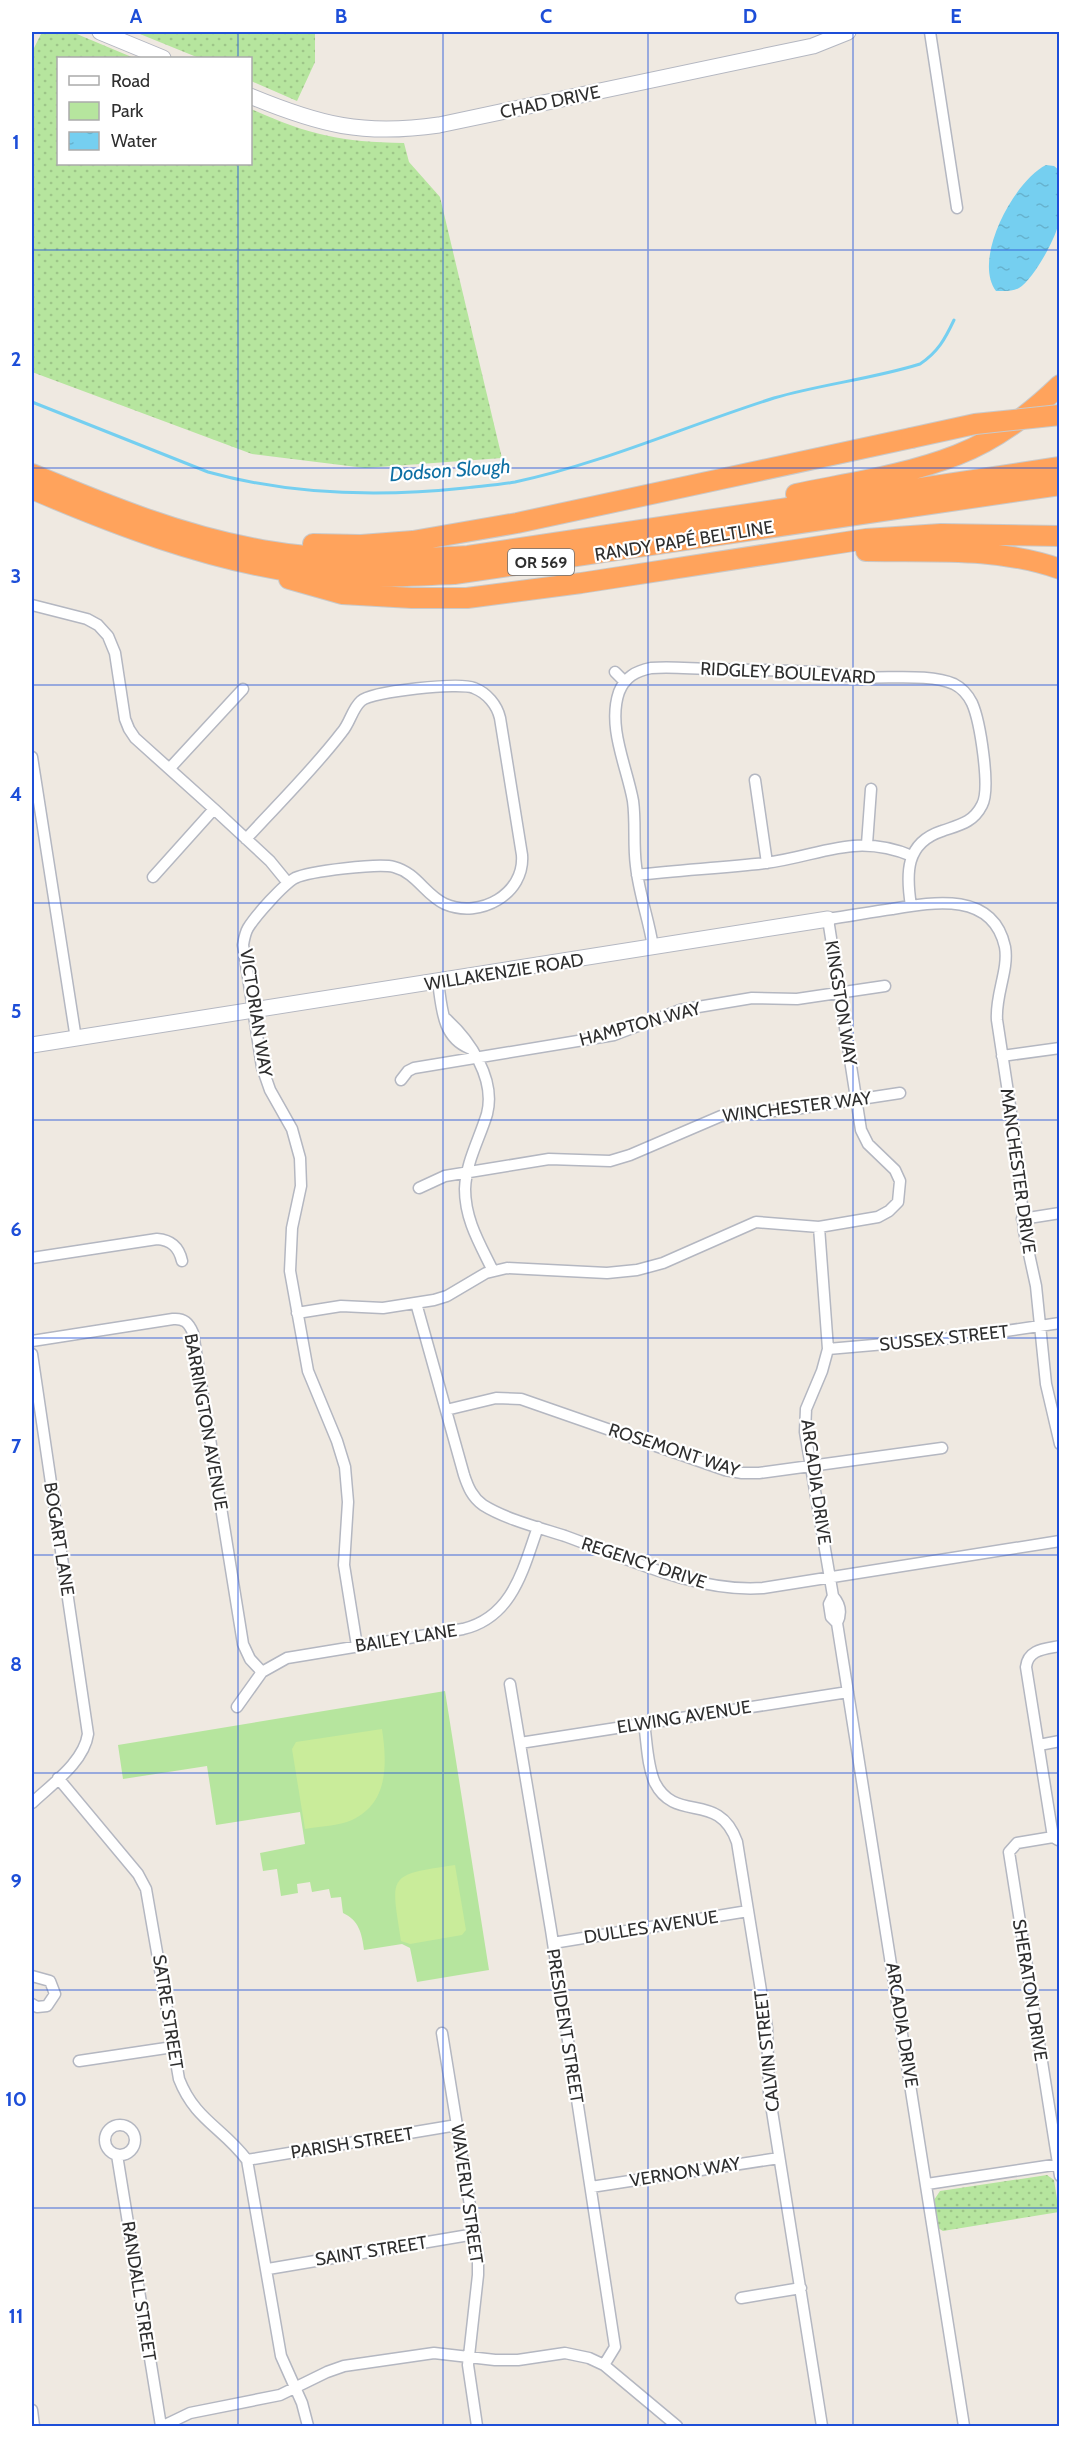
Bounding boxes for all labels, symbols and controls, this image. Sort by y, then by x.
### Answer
text: A [130,4,143,28]
text: B [335,4,347,28]
text: C [540,4,552,28]
text: D [743,4,757,28]
text: E [950,4,962,28]
legend [57,57,252,165]
text: Road [111,70,150,92]
street label: CHAD DRIVE [498,81,602,123]
text: Park [111,100,144,122]
text: 1 [12,130,20,154]
text: Water [111,130,157,152]
text: 2 [11,347,21,371]
water label: Dodson Slough [389,454,511,486]
street label: RANDY PAPÉ BELTLINE [593,516,775,566]
road number: OR 569 [508,549,574,575]
text: 3 [11,564,21,588]
street label: RIDGLEY BOULEVARD [700,657,876,689]
text: 4 [10,782,22,806]
street label: KINGSTON WAY [820,939,862,1068]
street label: VICTORIAN WAY [235,947,277,1079]
street label: WILLAKENZIE ROAD [423,949,585,995]
street label: HAMPTON WAY [577,997,704,1051]
text: 5 [11,999,21,1023]
street label: WINCHESTER WAY [721,1087,873,1127]
street label: MANCHESTER DRIVE [996,1087,1040,1255]
text: 6 [10,1217,22,1241]
street label: SUSSEX STREET [878,1320,1010,1356]
street label: BARRINGTON AVENUE [180,1332,232,1512]
street label: ROSEMONT WAY [606,1418,743,1482]
street label: ARCADIA DRIVE [796,1418,836,1546]
text: 7 [11,1434,22,1458]
street label: BOGART LANE [39,1481,79,1597]
street label: REGENCY DRIVE [579,1532,709,1594]
street label: BAILEY LANE [354,1619,458,1657]
text: 8 [10,1652,22,1676]
street label: ELWING AVENUE [615,1696,753,1738]
text: 9 [10,1869,22,1893]
street label: DULLES AVENUE [582,1906,720,1948]
street label: SHERATON DRIVE [1008,1917,1052,2063]
street label: PRESIDENT STREET [542,1947,588,2105]
street label: SATRE STREET [148,1953,188,2071]
street label: ARCADIA DRIVE [881,1961,923,2089]
street label: CALVIN STREET [750,1989,784,2113]
text: 10 [5,2087,27,2111]
street label: PARISH STREET [289,2122,415,2164]
street label: WAVERLY STREET [446,2123,488,2265]
street label: VERNON WAY [628,2152,743,2192]
street label: RANDALL STREET [117,2220,161,2363]
street label: SAINT STREET [313,2231,429,2271]
text: 11 [9,2304,23,2328]

